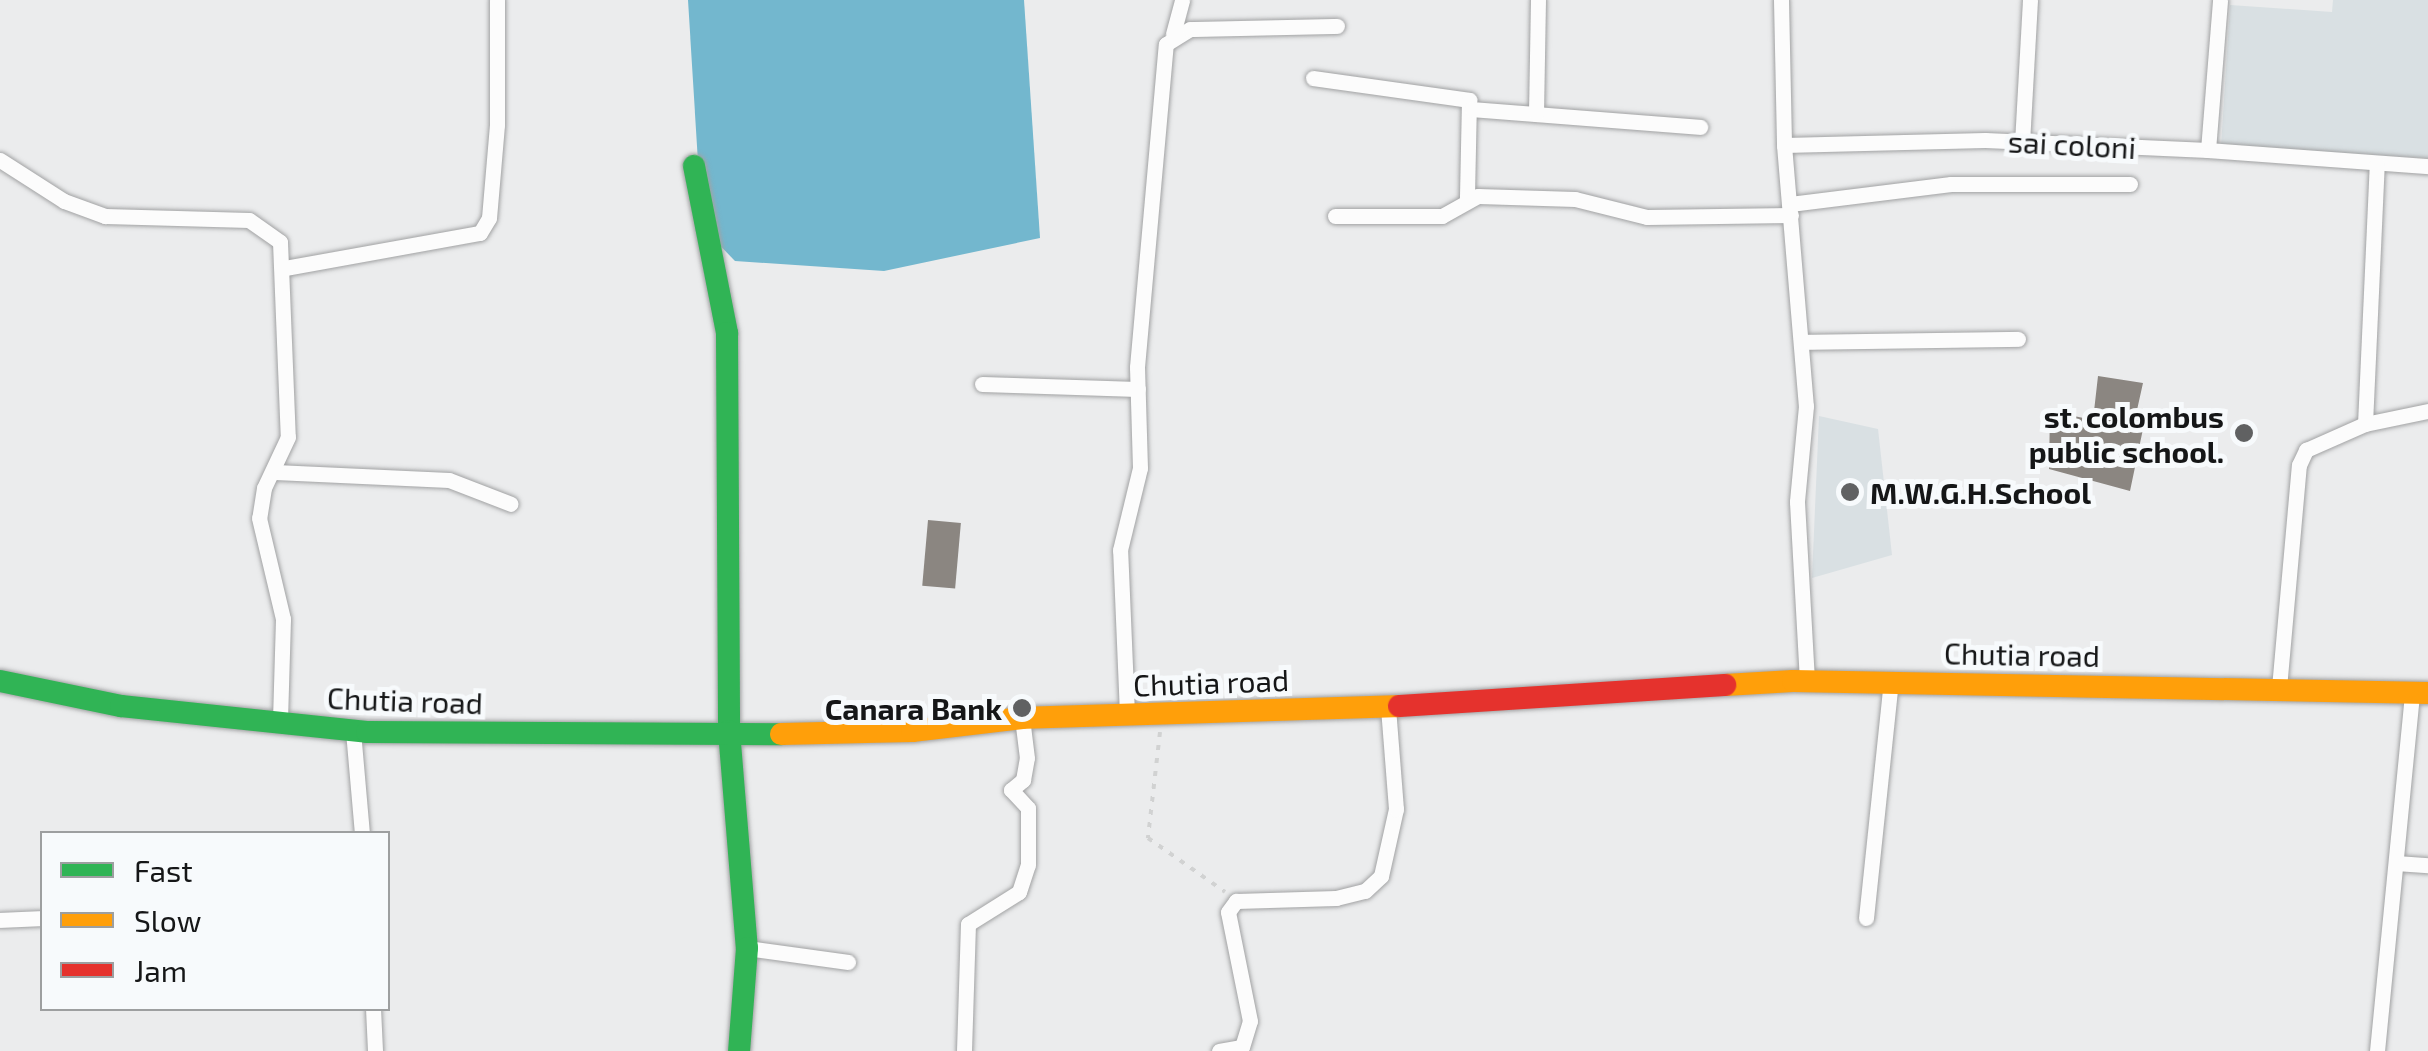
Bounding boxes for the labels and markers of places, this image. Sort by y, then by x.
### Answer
place label: st. colombus public school. [2029,398,2224,468]
marker: st. colombus public school. [2233,422,2255,444]
place label: M.W.G.H.School [1870,474,2091,510]
marker: M.W.G.H.School [1839,481,1861,503]
place label: Canara Bank [825,690,1002,726]
marker: Canara Bank [1011,697,1033,719]

